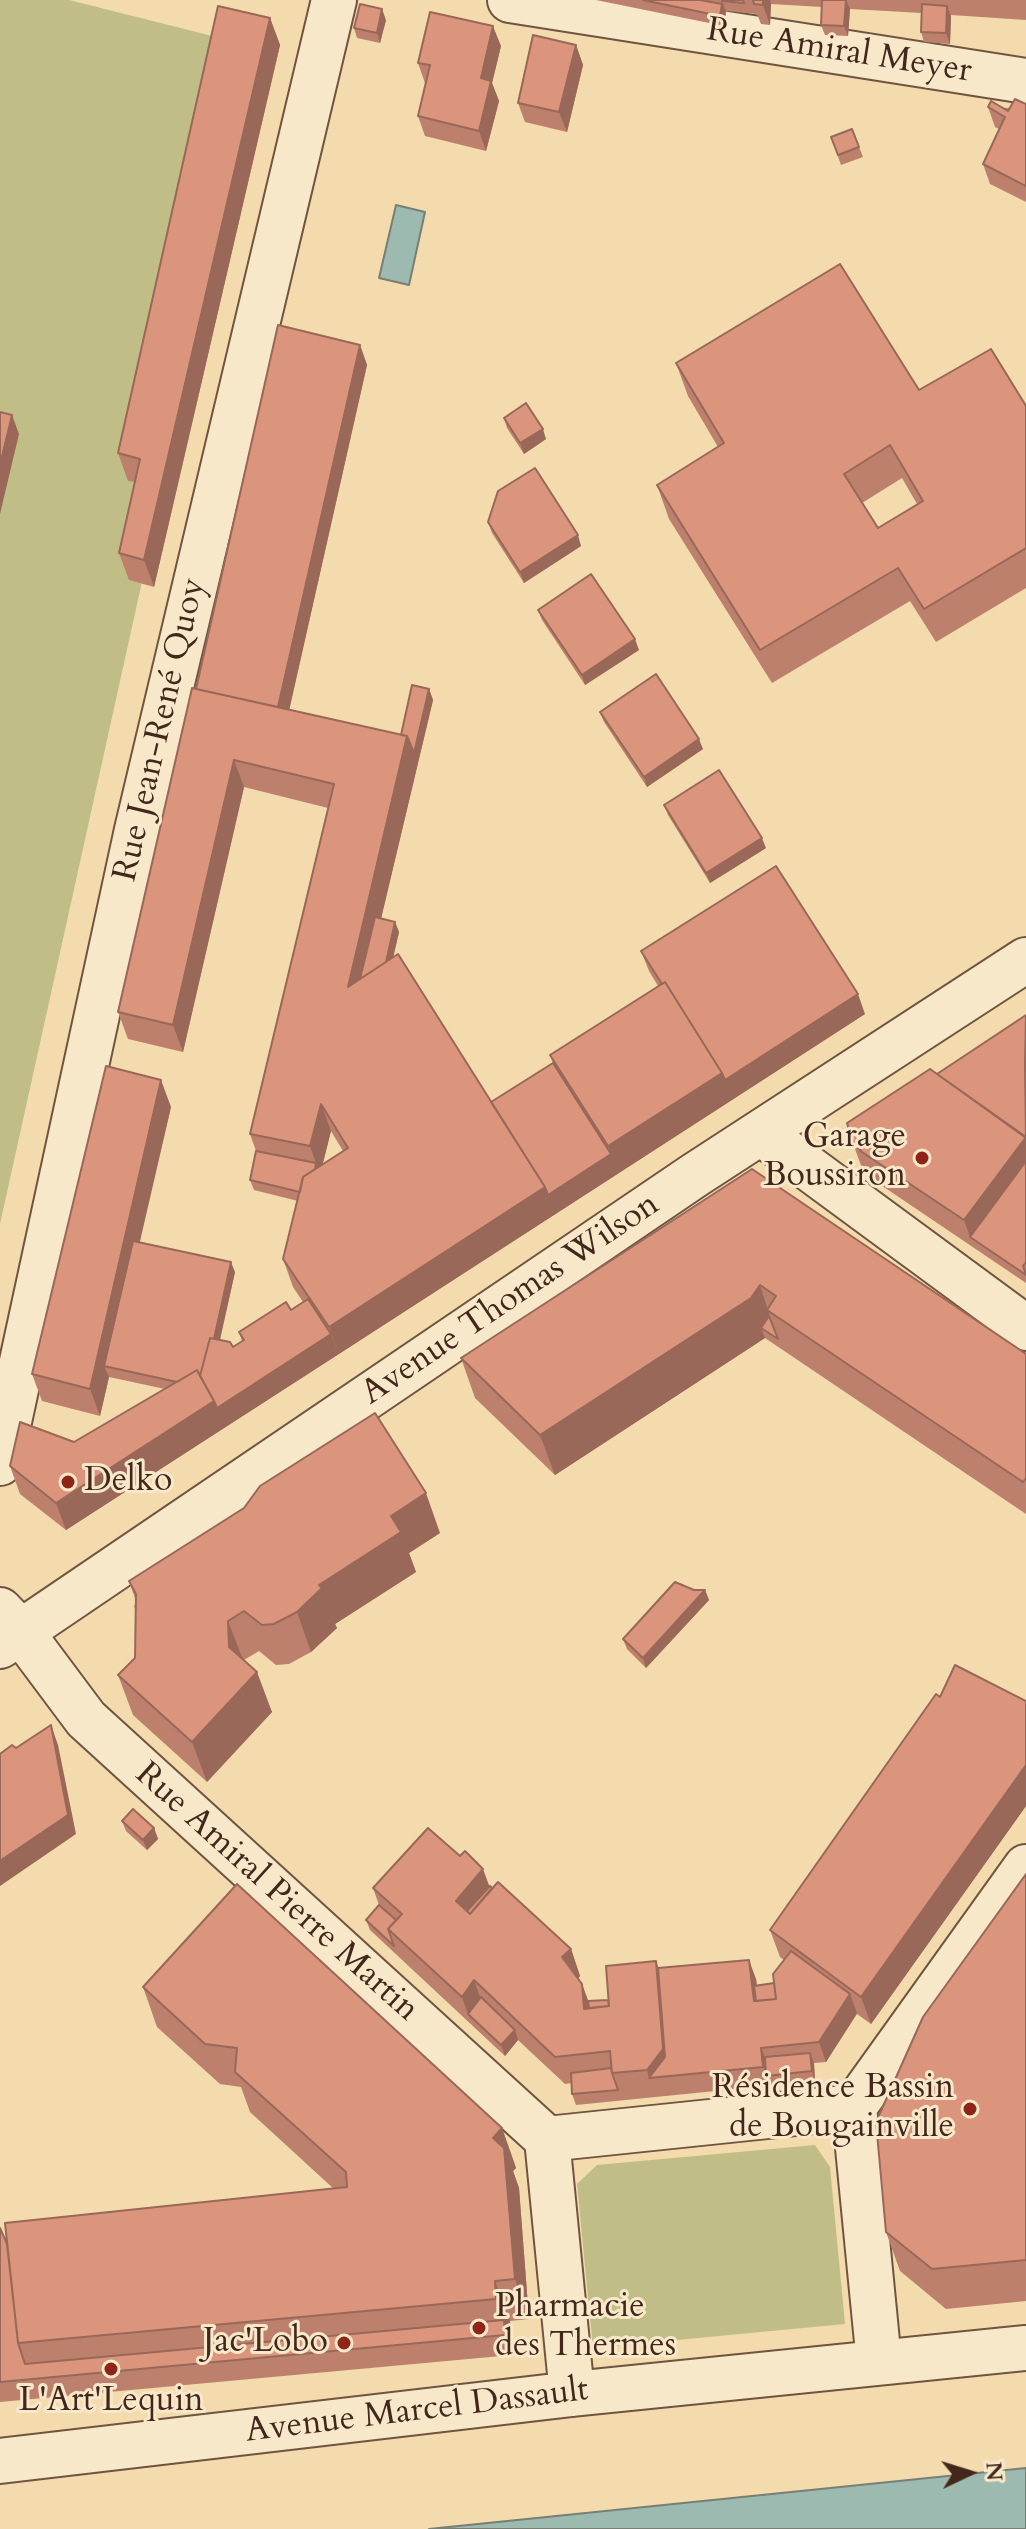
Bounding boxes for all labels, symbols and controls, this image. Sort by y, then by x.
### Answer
street label: Rue Amiral Meyer [704,11,974,93]
street label: Rue Jean-René Quoy [106,574,216,886]
place label: Garage Boussiron [763,1118,906,1198]
marker: Garage Boussiron [913,1149,931,1167]
street label: Avenue Thomas Wilson [354,1185,668,1415]
place label: Delko [84,1462,172,1502]
marker: Delko [59,1473,77,1491]
street label: Rue Amiral Pierre Martin [126,1755,426,2031]
place label: Résidence Bassin de Bougainville [712,2069,954,2148]
marker: Résidence Bassin de Bougainville [961,2100,979,2118]
place label: Pharmacie des Thermes [495,2288,676,2368]
marker: Pharmacie des Thermes [470,2319,488,2337]
place label: Jac'Lobo [203,2323,328,2363]
marker: Jac'Lobo [335,2334,353,2352]
marker: L'Art'Lequin [102,2360,120,2378]
street label: Avenue Marcel Dassault [243,2371,591,2453]
place label: L'Art'Lequin [18,2382,204,2422]
north arrow [930,2433,1010,2513]
text: N [978,2461,1010,2482]

